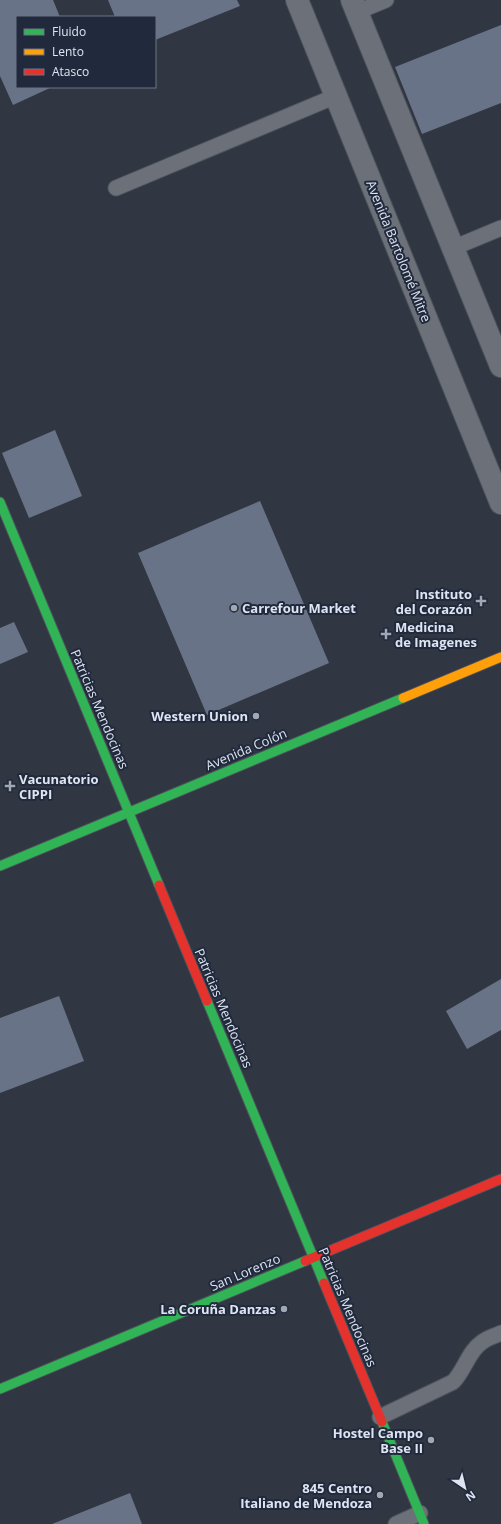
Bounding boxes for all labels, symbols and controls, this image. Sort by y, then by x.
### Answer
legend [16,16,156,88]
text: Fluido [52,23,86,40]
text: Lento [52,43,84,60]
text: Atasco [52,63,89,80]
street label: Avenida Bartolomé Mitre [362,178,436,324]
place label: Instituto del Corazón [396,585,472,618]
marker: Instituto del Corazón [475,595,487,607]
place label: Carrefour Market [242,599,356,617]
marker: Carrefour Market [229,603,239,613]
place label: Medicina de Imagenes [395,618,477,651]
marker: Medicina de Imagenes [380,628,392,640]
street label: Patricias Mendocinas [67,646,133,772]
place label: Western Union [151,707,248,725]
marker: Western Union [251,711,261,721]
street label: Avenida Colón [202,724,290,774]
place label: Vacunatorio CIPPI [19,770,99,803]
marker: Vacunatorio CIPPI [4,780,16,792]
street label: Patricias Mendocinas [191,945,257,1071]
street label: Patricias Mendocinas [315,1244,381,1370]
street label: San Lorenzo [207,1249,283,1295]
place label: La Coruña Danzas [160,1300,276,1318]
marker: La Coruña Danzas [279,1304,289,1314]
place label: Hostel Campo Base II [333,1424,423,1457]
marker: Hostel Campo Base II [426,1435,436,1445]
north arrow [445,1468,485,1508]
place label: 845 Centro Italiano de Mendoza [240,1479,372,1512]
text: N [463,1488,479,1505]
marker: 845 Centro Italiano de Mendoza [375,1490,385,1500]

